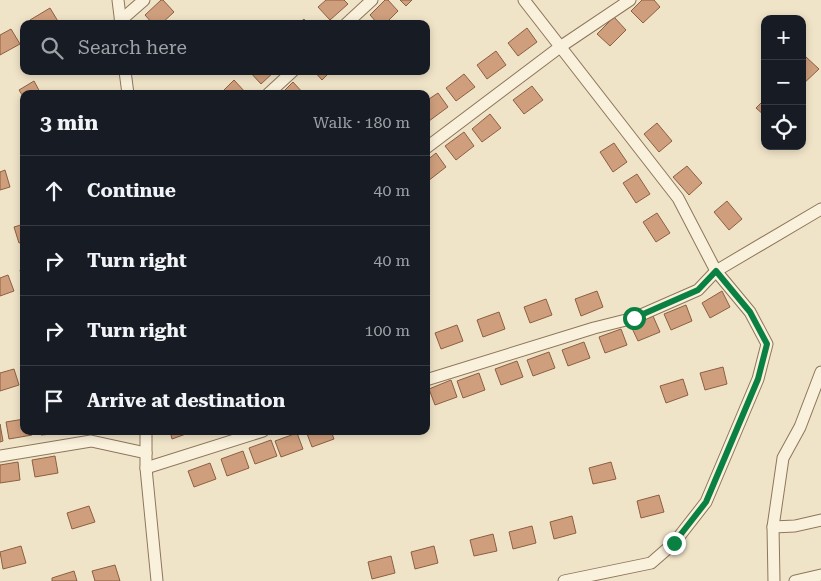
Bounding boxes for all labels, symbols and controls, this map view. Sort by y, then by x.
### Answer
map controls [761,15,806,150]
button: + [761,15,806,60]
search box [20,20,430,75]
icon: search [38,34,66,62]
text: Search here [78,36,187,59]
button: − [761,60,806,105]
button: locate [761,105,806,150]
text: 3 min [40,111,98,135]
text: Walk · 180 m [313,113,410,132]
icon: ahead [40,177,68,205]
text: Continue [87,179,176,202]
text: 40 m [373,181,410,200]
icon: right [40,247,68,275]
text: Turn right [87,249,187,272]
text: 40 m [373,251,410,270]
route start [623,307,646,330]
icon: right [40,317,68,345]
text: Turn right [87,319,187,342]
text: 100 m [364,321,410,340]
icon: arrive [40,387,68,415]
text: Arrive at destination [87,389,285,412]
route end [663,532,686,555]

